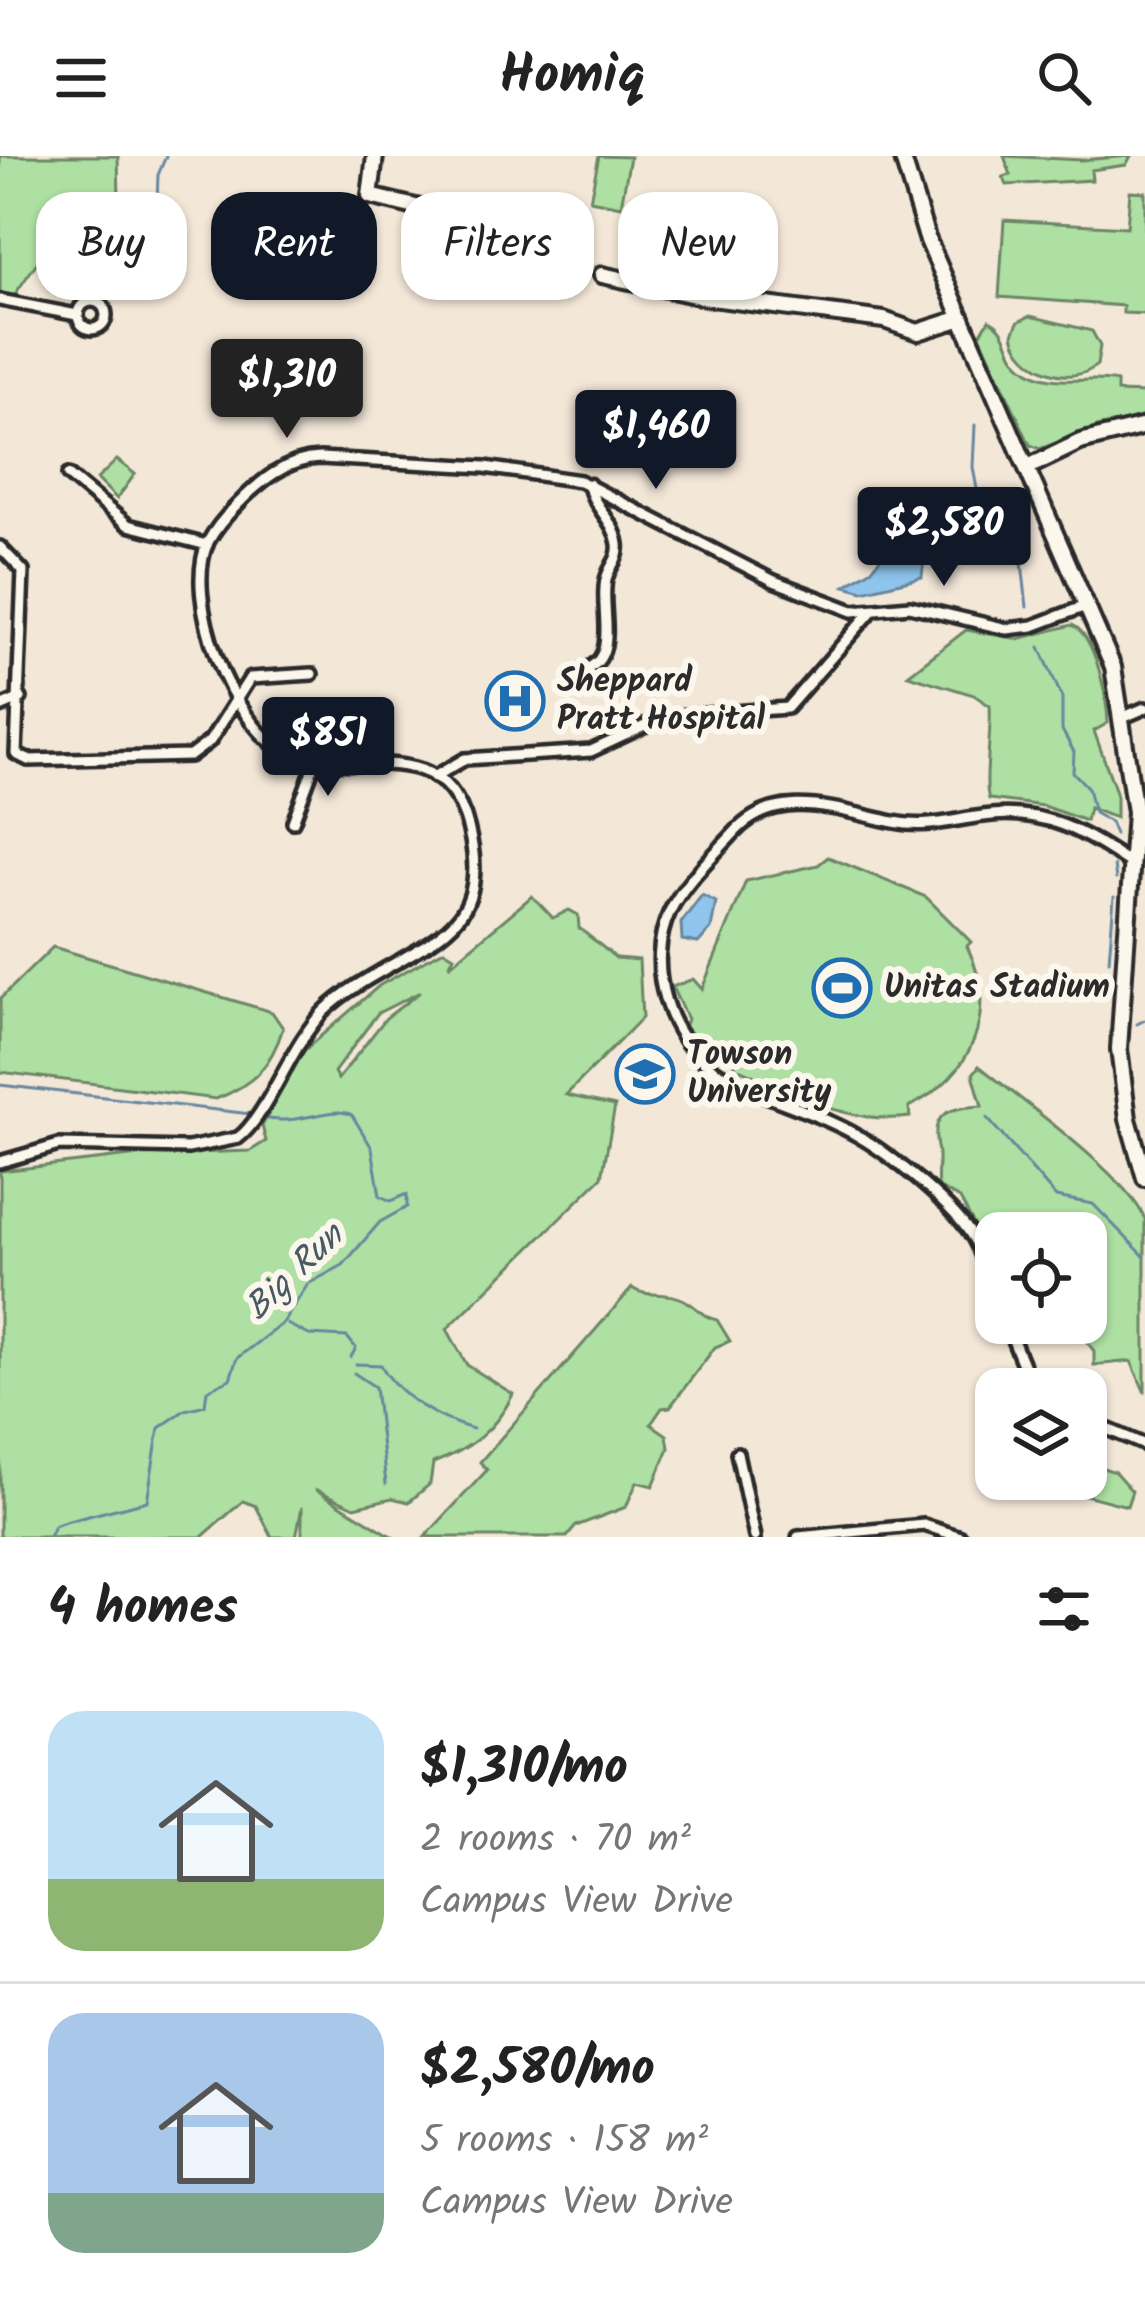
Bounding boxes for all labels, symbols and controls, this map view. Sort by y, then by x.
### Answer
text: Homiq [499,35,646,121]
icon: menu [48,45,114,111]
icon: search [1031,45,1097,111]
chip: Buy [36,192,187,300]
chip: Rent [211,192,377,300]
chip: Filters [401,192,594,300]
chip: New [618,192,778,300]
pin: $1,310 [189,339,385,441]
text: $1,310 [238,347,336,409]
pin: $1,460 [558,390,754,492]
text: $1,460 [602,398,710,460]
pin: $2,580 [846,487,1042,589]
text: $2,580 [885,495,1003,557]
place label: Sheppard Pratt Hospital [557,656,765,747]
hospital icon: Sheppard Pratt Hospital [484,670,546,732]
pin: $851 [257,697,399,799]
text: $851 [289,705,367,767]
sports icon: Unitas Stadium [811,957,873,1019]
place label: Unitas Stadium [884,962,1110,1015]
place label: Towson University [687,1029,832,1120]
school or university icon: Towson University [614,1043,676,1105]
water label: Big Run [232,1209,360,1335]
map controls [975,1212,1107,1500]
button: locate [975,1212,1107,1344]
button: layers [975,1368,1107,1500]
text: 4 homes [48,1569,238,1650]
icon: filters [1031,1576,1097,1642]
text: $1,310/mo [420,1729,628,1810]
icon: home [144,1759,288,1903]
text: 2 rooms · 70 m² [420,1810,691,1872]
text: Campus View Drive [420,1872,733,1934]
text: $2,580/mo [420,2030,655,2111]
icon: home [144,2061,288,2205]
text: 5 rooms · 158 m² [420,2111,708,2173]
text: Campus View Drive [420,2173,733,2235]

